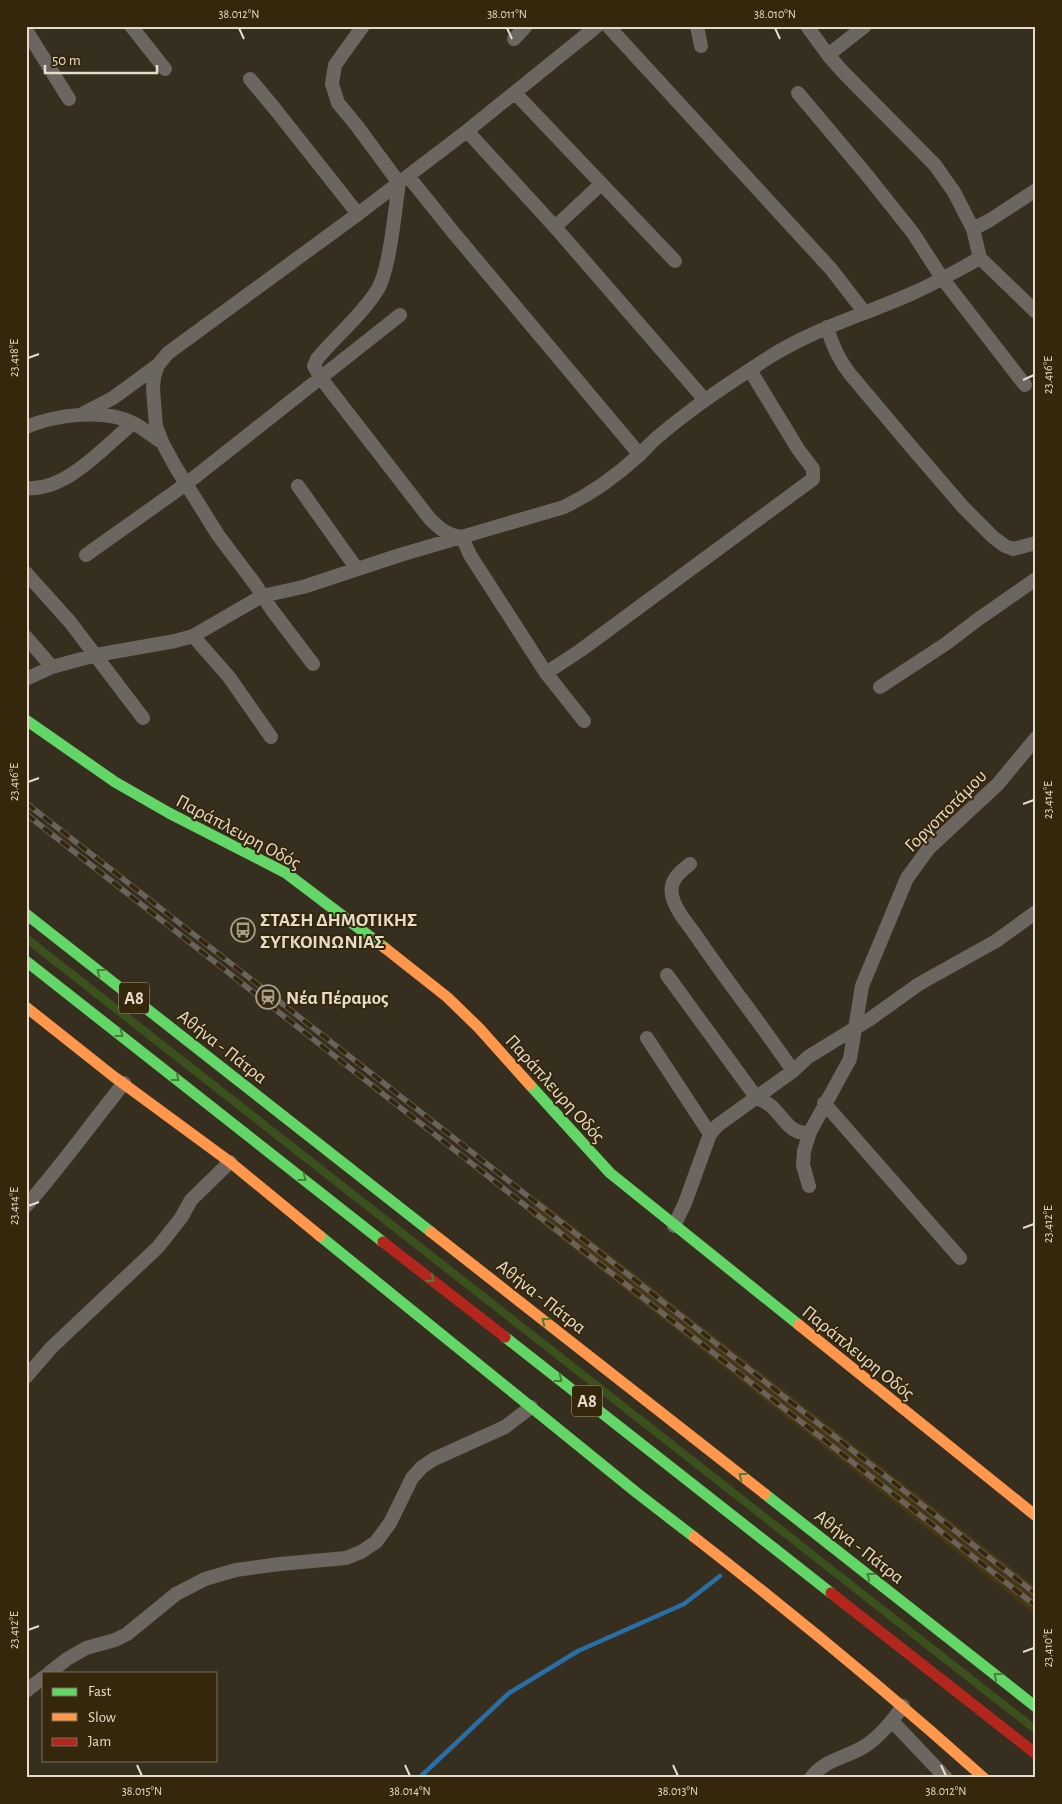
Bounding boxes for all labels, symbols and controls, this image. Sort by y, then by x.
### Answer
text: 38.012°N [218,8,260,20]
text: 38.011°N [487,8,527,20]
text: 38.010°N [754,8,796,20]
scale bar [45,42,158,74]
text: 50 m [52,53,81,68]
text: 23.418°E [8,339,20,377]
text: 23.416°E [1042,356,1054,394]
text: 23.416°E [8,763,20,801]
street label: Γοργοποτάμου [901,766,991,856]
text: 23.414°E [1042,781,1054,819]
street label: Παράπλευρη Οδός [173,792,304,873]
place label: ΣΤΑΣΗ ΔΗΜΟΤΙΚΗΣ ΣΥΓΚΟΙΝΩΝΙΑΣ [260,911,417,952]
bus stop icon: ΣΤΑΣΗ ΔΗΜΟΤΙΚΗΣ ΣΥΓΚΟΙΝΩΝΙΑΣ [230,917,256,943]
one-way arrow [97,969,106,977]
road number: Α8 [119,982,149,1014]
station icon: Νέα Πέραμος [255,984,281,1010]
place label: Νέα Πέραμος [286,989,389,1008]
street label: Αθήνα - Πάτρα [174,1006,270,1088]
one-way arrow [114,1029,123,1037]
street label: Παράπλευρη Οδός [502,1031,608,1147]
one-way arrow [170,1072,179,1081]
one-way arrow [298,1173,307,1182]
text: 23.414°E [8,1187,20,1225]
text: 23.412°E [1042,1205,1054,1243]
street label: Αθήνα - Πάτρα [493,1256,589,1338]
one-way arrow [425,1273,434,1281]
street label: Παράπλευρη Οδός [798,1302,918,1404]
one-way arrow [542,1319,551,1327]
one-way arrow [553,1374,562,1382]
road number: Α8 [572,1385,602,1416]
one-way arrow [739,1473,748,1481]
street label: Αθήνα - Πάτρα [811,1506,907,1588]
one-way arrow [866,1573,875,1582]
text: 23.412°E [8,1611,20,1649]
text: 23.410°E [1042,1628,1054,1667]
legend [42,1672,218,1762]
one-way arrow [994,1673,1003,1682]
text: Fast [88,1684,112,1699]
text: Slow [88,1710,116,1725]
text: Jam [88,1734,111,1749]
text: 38.015°N [122,1785,162,1797]
text: 38.014°N [389,1785,431,1797]
text: 38.013°N [658,1785,698,1797]
text: 38.012°N [925,1785,967,1797]

